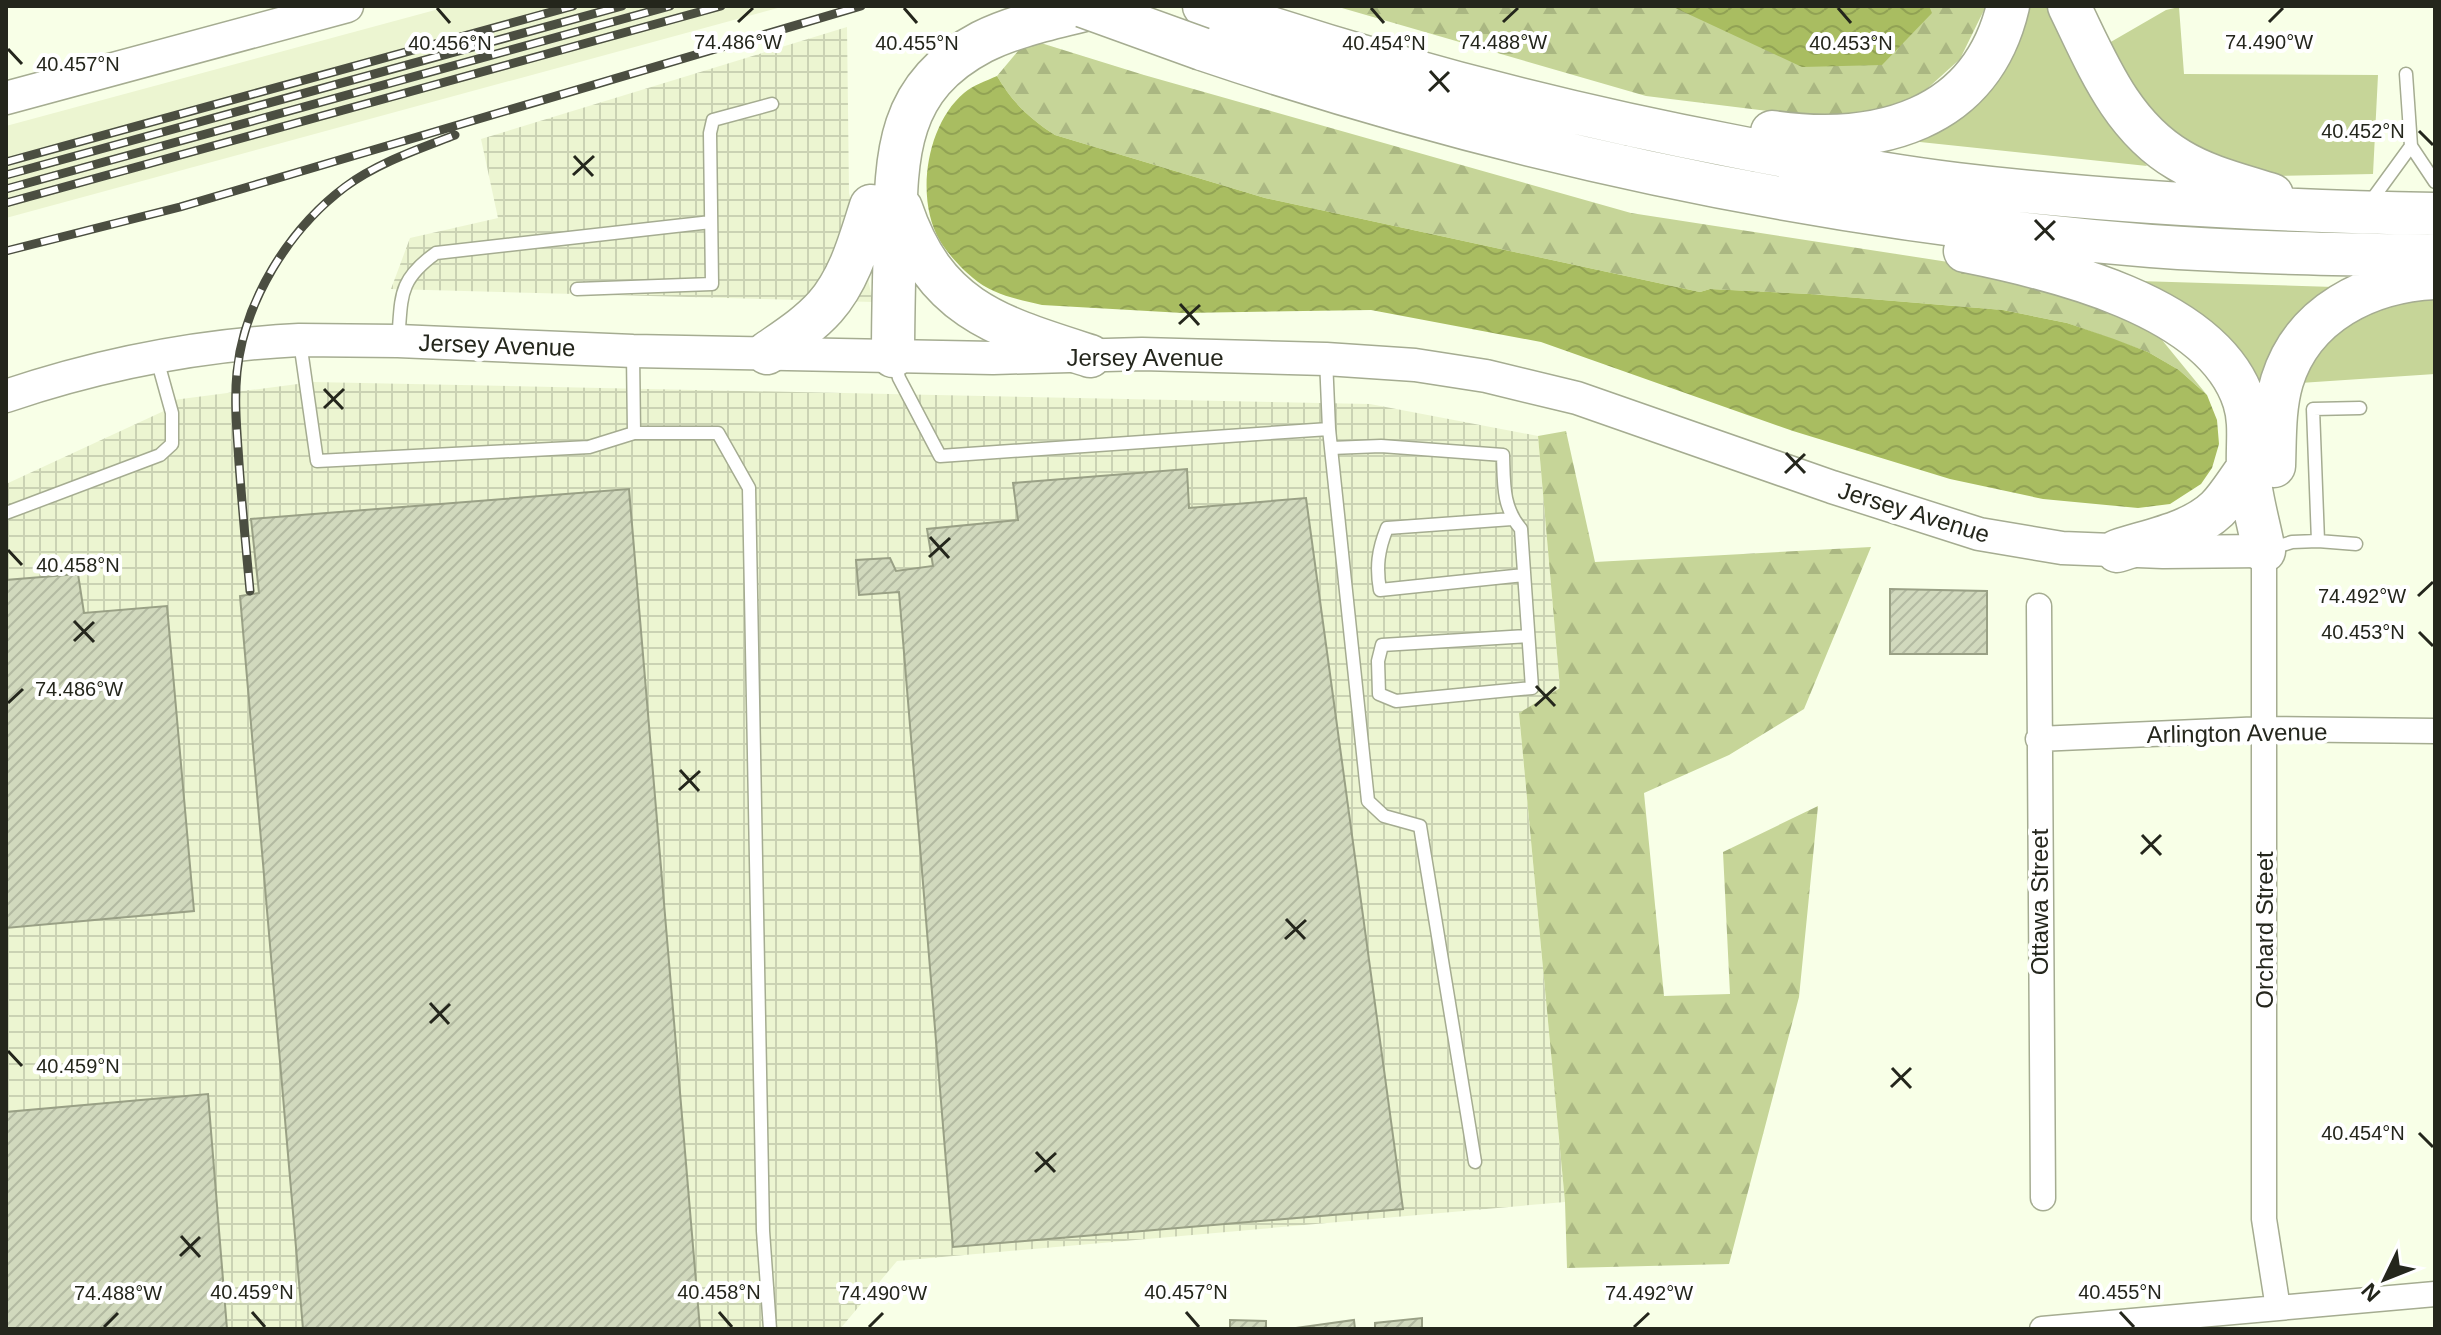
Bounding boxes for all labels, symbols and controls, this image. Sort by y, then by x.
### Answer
text: 74.486°W [694,31,782,53]
text: 74.488°W [1459,31,1547,53]
text: 74.490°W [2225,31,2313,53]
text: 40.456°N [408,32,492,54]
text: 40.455°N [875,32,959,54]
text: 40.454°N [1342,32,1426,54]
text: 40.453°N [1809,32,1893,54]
text: 40.457°N [36,53,120,75]
text: 40.452°N [2321,120,2405,142]
street label: Jersey Avenue [418,329,576,361]
street label: Jersey Avenue [1067,344,1224,371]
street label: Jersey Avenue [1835,476,1993,548]
text: 40.458°N [36,554,120,576]
text: 74.492°W [2318,585,2406,607]
text: 40.453°N [2321,621,2405,643]
text: 74.486°W [35,678,123,700]
street label: Arlington Avenue [2146,718,2328,748]
street label: Ottawa Street [2026,828,2053,975]
street label: Orchard Street [2251,851,2278,1009]
text: 40.459°N [36,1055,120,1077]
text: 40.454°N [2321,1122,2405,1144]
north arrow [2345,1239,2425,1319]
text: N [2356,1278,2385,1307]
text: 40.459°N [210,1281,294,1303]
text: 40.458°N [677,1281,761,1303]
text: 40.457°N [1144,1281,1228,1303]
text: 40.455°N [2078,1281,2162,1303]
text: 74.488°W [74,1282,162,1304]
text: 74.490°W [839,1282,927,1304]
text: 74.492°W [1605,1282,1693,1304]

